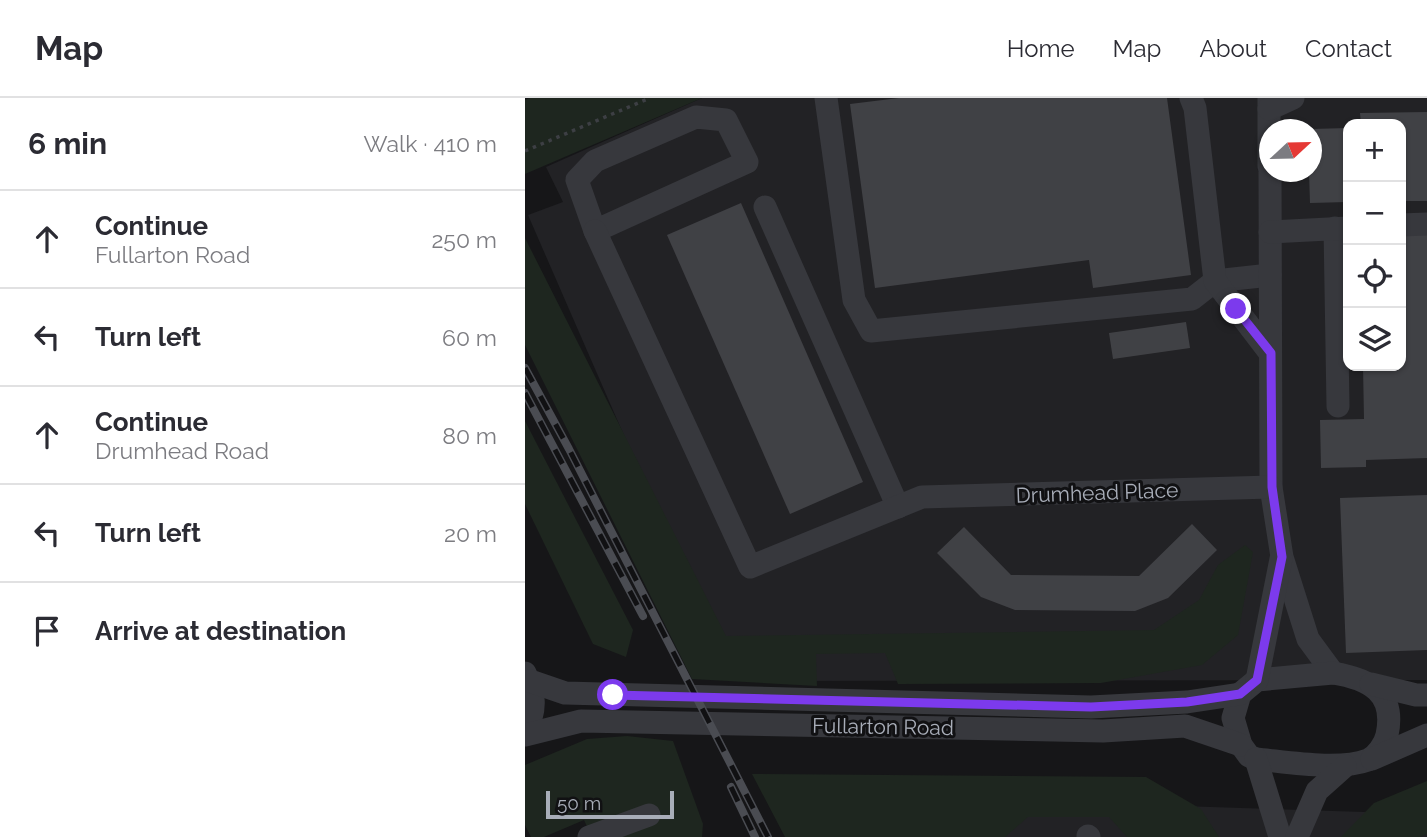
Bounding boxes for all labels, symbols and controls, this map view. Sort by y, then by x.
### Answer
text: Map [35,29,103,68]
text: Home [1007,34,1075,63]
text: Map [1113,34,1161,63]
text: About [1199,34,1267,63]
text: Contact [1305,34,1392,63]
north arrow [1259,119,1322,182]
map controls [1343,119,1406,371]
button: + [1343,119,1406,182]
text: 6 min [28,126,107,161]
text: Walk · 410 m [364,130,497,157]
button: − [1343,182,1406,245]
text: Continue [95,211,208,241]
icon: ahead [28,220,66,258]
text: 250 m [431,226,497,253]
text: Fullarton Road [95,241,250,268]
button: locate [1343,245,1406,308]
route end [1220,293,1251,324]
button: layers [1343,308,1406,371]
icon: left [28,318,66,356]
text: Turn left [95,322,201,352]
text: 60 m [442,324,497,351]
text: Continue [95,407,208,437]
icon: ahead [28,416,66,454]
text: 80 m [442,422,497,449]
text: Drumhead Road [95,437,269,464]
street label: Drumhead Place [1015,477,1179,508]
icon: left [28,514,66,552]
text: Turn left [95,518,201,548]
text: 20 m [444,520,497,547]
icon: arrive [28,612,66,650]
text: Arrive at destination [95,616,346,646]
route start [597,679,628,710]
street label: Fullarton Road [812,713,954,740]
scale bar [546,788,674,820]
text: 50 m [557,792,601,814]

